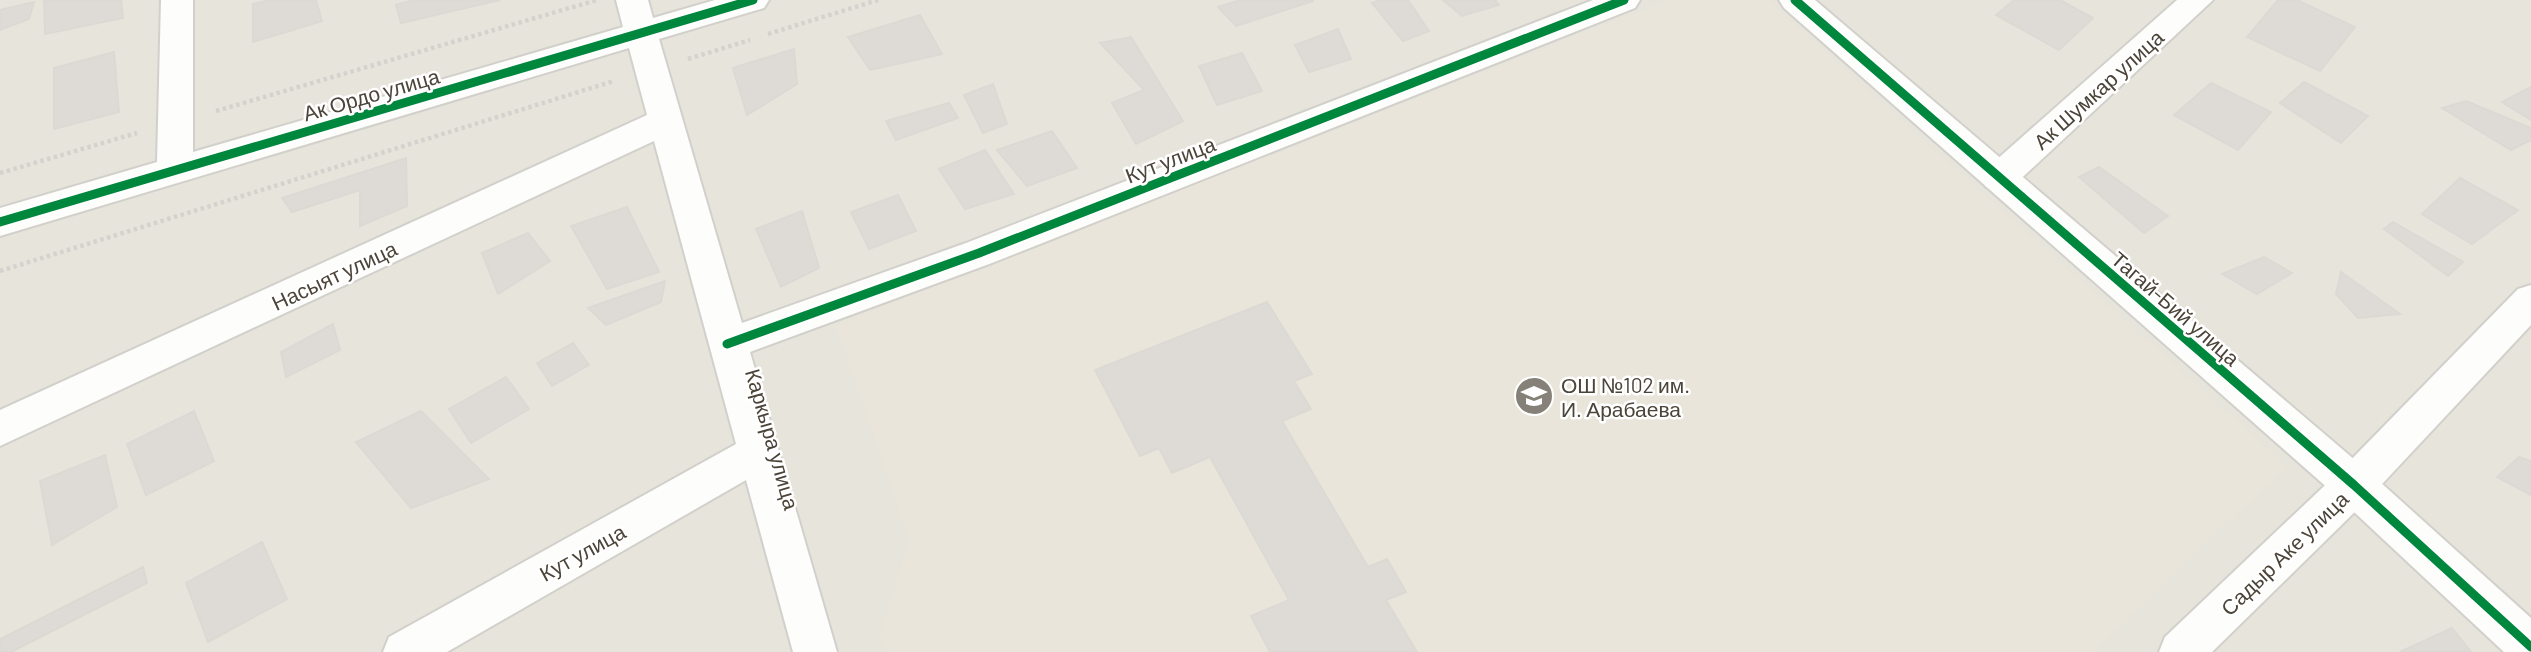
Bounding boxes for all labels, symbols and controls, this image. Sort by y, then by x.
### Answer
street label: Ак Шумкар улица [2028,24,2168,154]
street label: Ак Ордо улица [300,62,442,125]
street label: Кут улица [1122,130,1219,188]
street label: Насыят улица [267,235,401,315]
street label: Тагай-Бий улица [2107,246,2245,371]
street label: Каркыра улица [741,366,805,513]
place label: ОШ №102 им. И. Арабаева [1561,372,1690,421]
school or university icon: ОШ №102 им. И. Арабаева [1513,375,1555,417]
street label: Садыр Аке улица [2215,486,2353,620]
street label: Кут улица [535,518,630,586]

